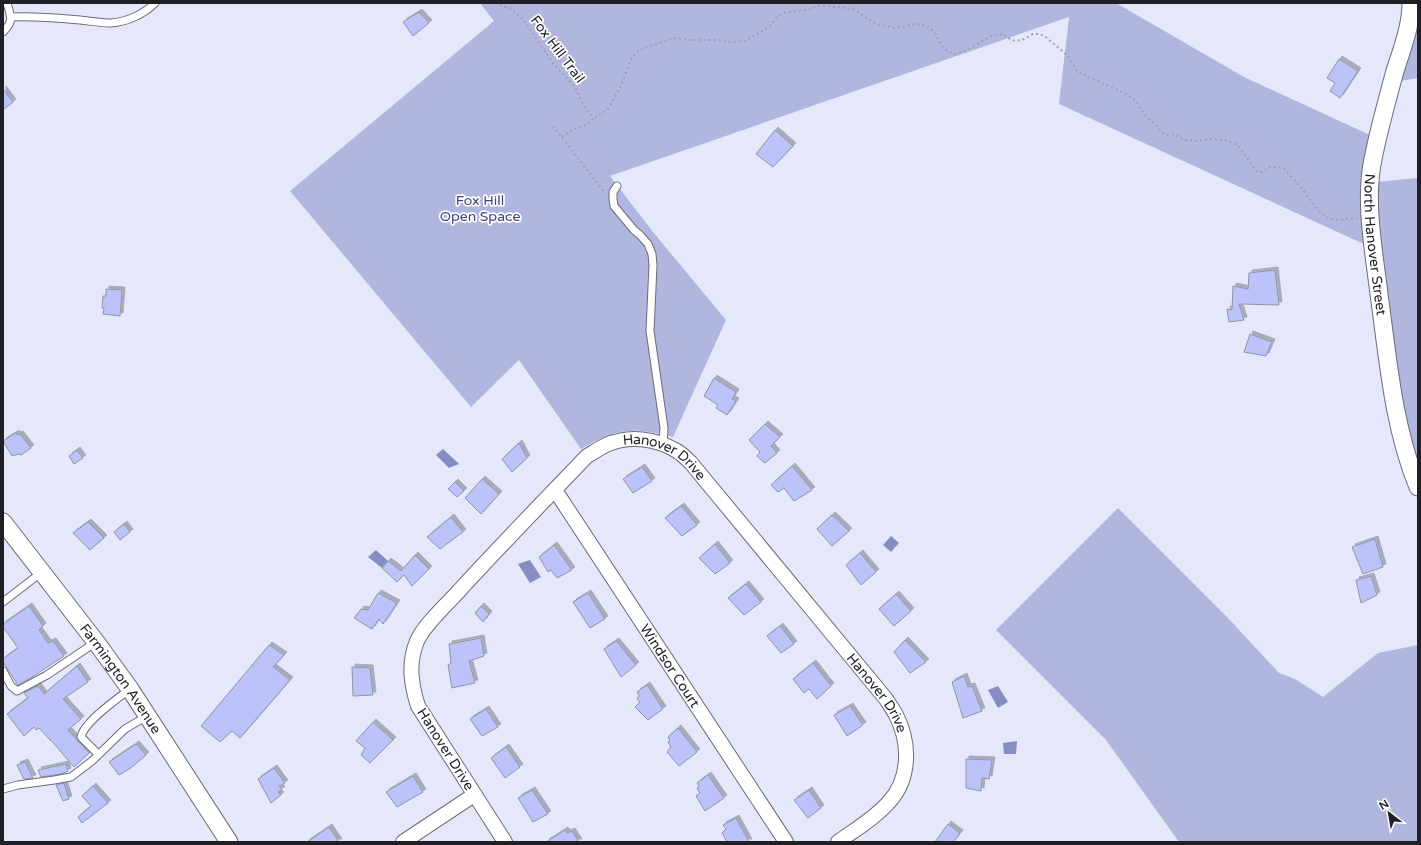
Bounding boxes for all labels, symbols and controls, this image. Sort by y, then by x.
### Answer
street label: Fox Hill Trail [527,12,588,86]
street label: North Hanover Street [1360,173,1390,317]
park label: Fox Hill Open Space [440,192,520,225]
street label: Hanover Drive [622,431,709,484]
street label: Farmington Avenue [76,620,165,737]
street label: Windsor Court [636,621,704,711]
street label: Hanover Drive [843,650,910,735]
street label: Hanover Drive [413,705,478,794]
north arrow [1369,793,1409,833]
text: N [1377,797,1391,813]

